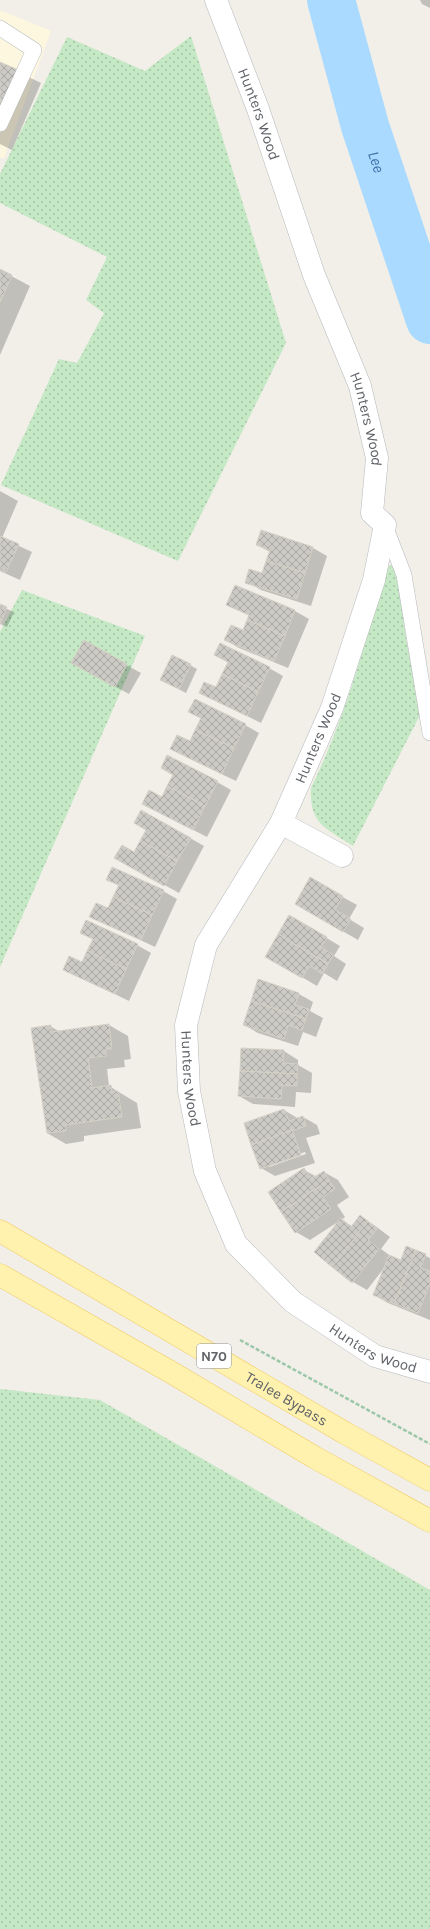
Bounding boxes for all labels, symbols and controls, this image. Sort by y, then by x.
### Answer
street label: Hunters Wood [234,66,284,163]
water label: Lee [364,148,390,175]
street label: Hunters Wood [346,369,386,467]
street label: Hunters Wood [291,690,345,786]
street label: Hunters Wood [177,1030,205,1128]
street label: Hunters Wood [326,1319,419,1377]
road number: N70 [197,1344,231,1368]
street label: Tralee Bypass [242,1368,331,1430]

